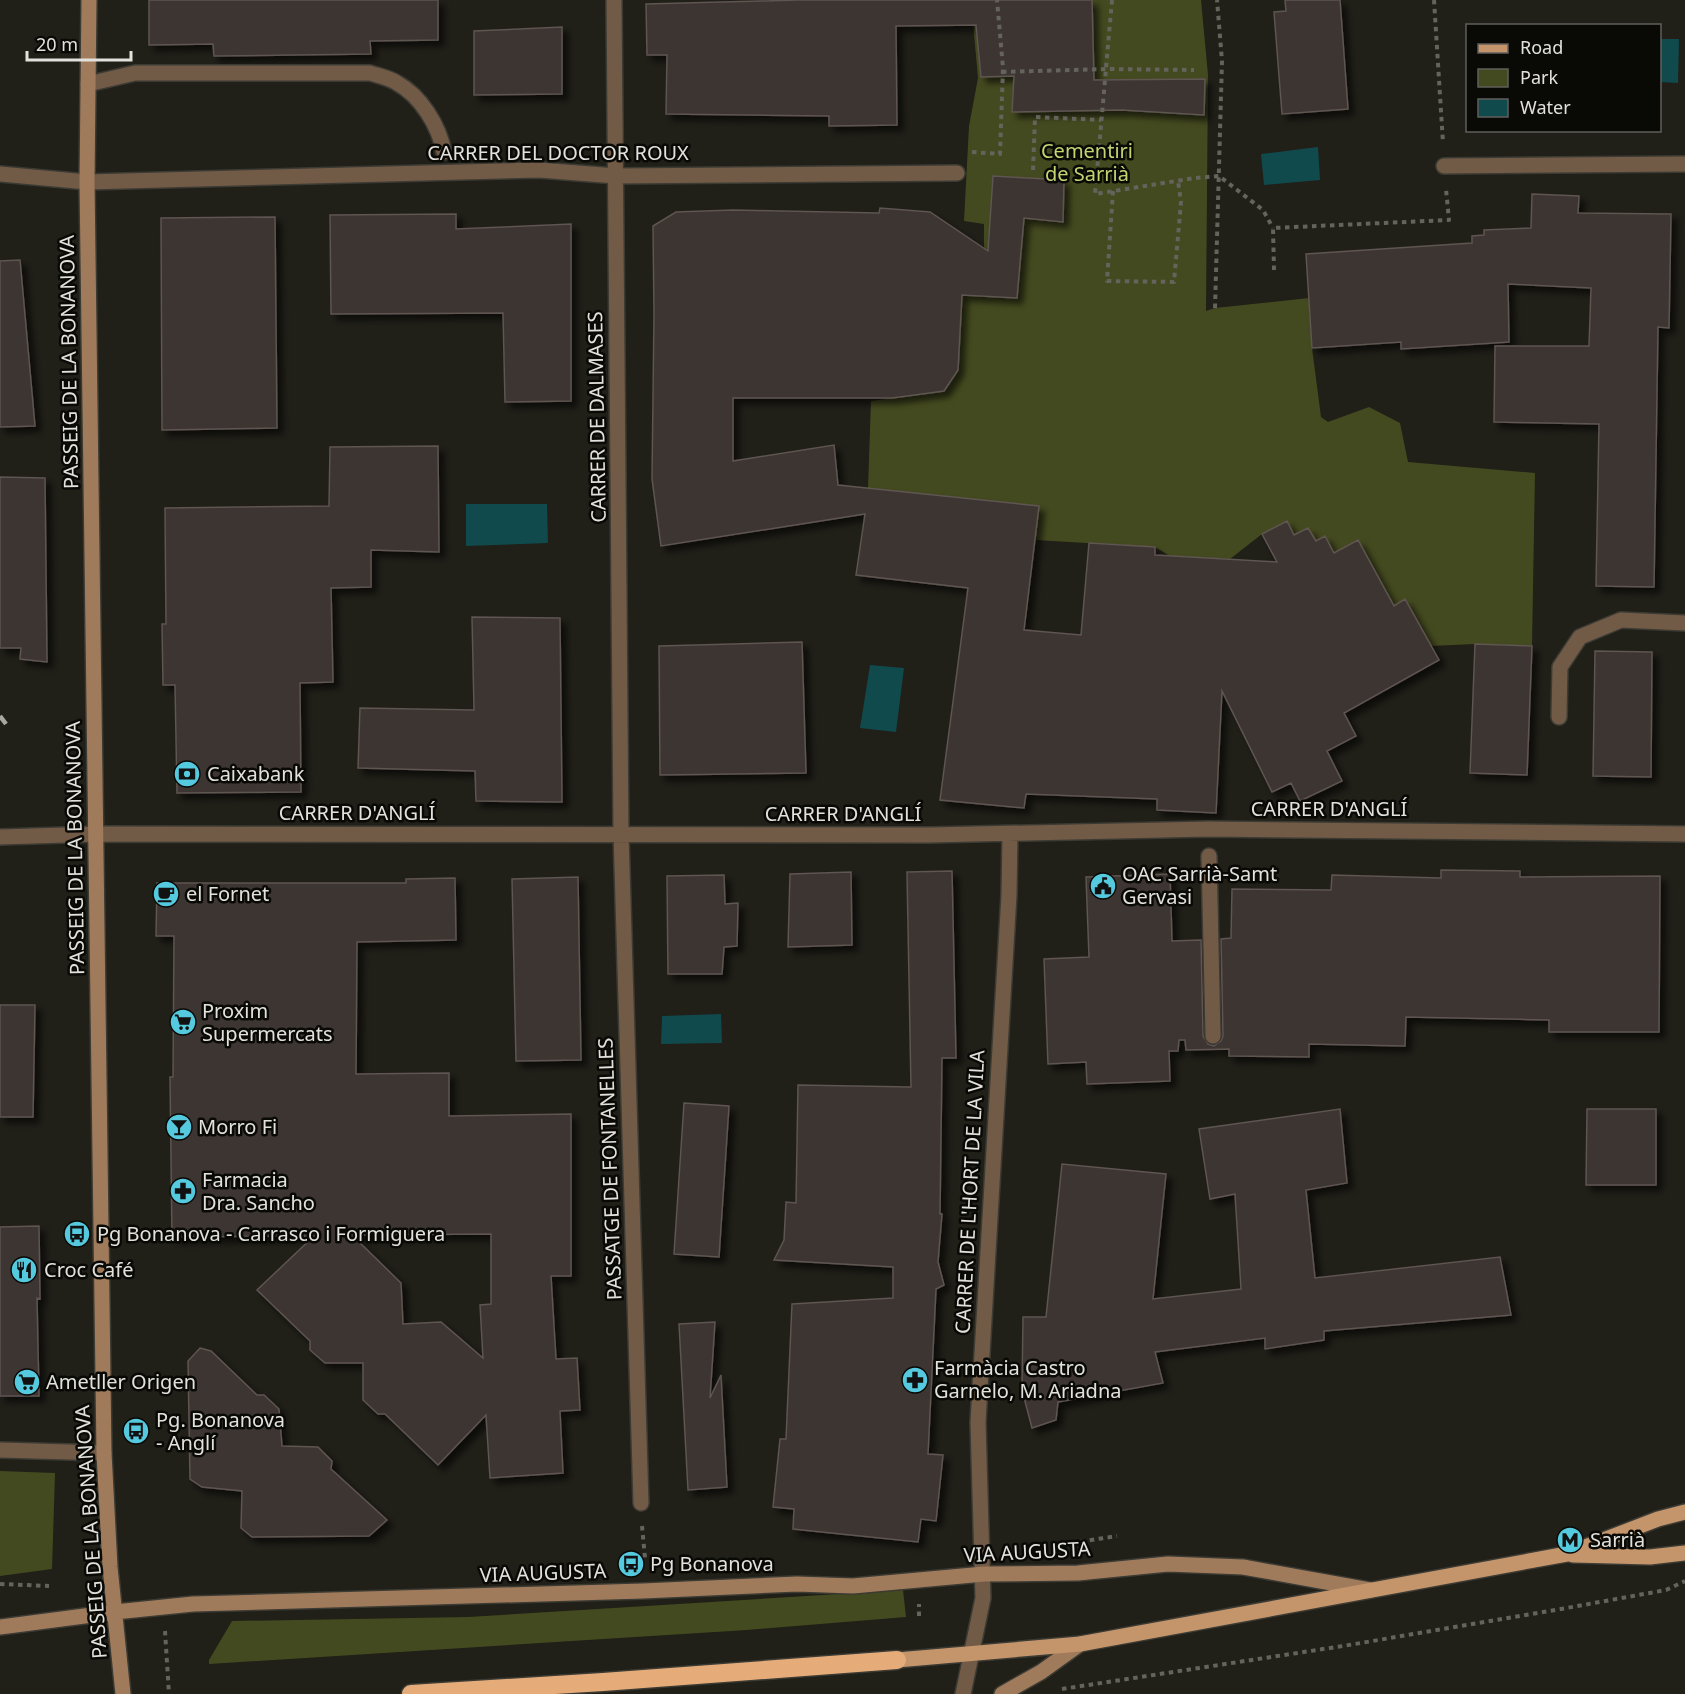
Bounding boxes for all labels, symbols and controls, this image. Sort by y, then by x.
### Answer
scale bar [27,24,130,62]
legend [1466,24,1661,132]
text: 20 m [36,32,78,56]
text: Road [1520,35,1563,59]
text: Park [1520,65,1558,89]
text: Water [1520,95,1571,119]
park label: Cementiri de Sarrià [1041,137,1133,187]
street label: CARRER DEL DOCTOR ROUX [427,139,689,166]
street label: PASSEIG DE LA BONANOVA [53,235,84,489]
street label: CARRER DE DALMASES [581,311,612,523]
street label: PASSEIG DE LA BONANOVA [59,721,90,975]
bank icon: Caixabank [172,759,202,789]
place label: Caixabank [207,760,305,787]
street label: CARRER D'ANGLÍ [1251,795,1407,822]
street label: CARRER D'ANGLÍ [279,799,435,826]
street label: CARRER D'ANGLÍ [765,800,921,827]
place label: OAC Sarrià-Samt Gervasi [1122,860,1277,910]
public building icon: OAC Sarrià-Samt Gervasi [1088,871,1118,901]
cafe icon: el Fornet [151,879,181,909]
place label: el Fornet [186,880,269,907]
place label: Proxim Supermercats [202,997,333,1047]
supermarket icon: Proxim Supermercats [168,1007,198,1037]
street label: PASSATGE DE FONTANELLES [591,1037,628,1301]
street label: CARRER DE L'HORT DE LA VILA [949,1049,990,1334]
bar icon: Morro Fi [164,1112,194,1142]
place label: Morro Fi [198,1113,277,1140]
place label: Farmacia Dra. Sancho [202,1166,315,1216]
pharmacy icon: Farmacia Dra. Sancho [168,1176,198,1206]
bus stop icon: Pg Bonanova - Carrasco i Formiguera [62,1219,92,1249]
place label: Pg Bonanova - Carrasco i Formiguera [97,1220,445,1247]
restaurant icon: Croc Café [9,1255,39,1285]
place label: Croc Café [44,1256,133,1283]
place label: Farmàcia Castro Garnelo, M. Ariadna [934,1354,1122,1404]
pharmacy icon: Farmàcia Castro Garnelo, M. Ariadna [900,1365,930,1395]
supermarket icon: Ametller Origen [12,1367,42,1397]
place label: Ametller Origen [46,1368,196,1395]
street label: PASSEIG DE LA BONANOVA [68,1404,113,1660]
place label: Pg. Bonanova - Anglí [156,1406,285,1456]
bus stop icon: Pg. Bonanova - Anglí [121,1416,151,1446]
metro station icon: Sarrià [1555,1525,1585,1555]
place label: Sarrià [1590,1526,1645,1553]
street label: VIA AUGUSTA [963,1535,1091,1568]
bus stop icon: Pg Bonanova [616,1549,646,1579]
place label: Pg Bonanova [650,1550,774,1577]
street label: VIA AUGUSTA [479,1557,607,1588]

